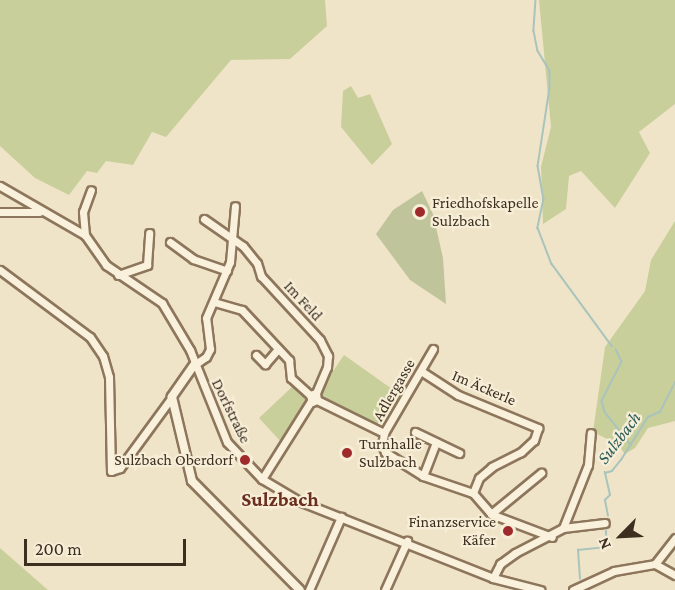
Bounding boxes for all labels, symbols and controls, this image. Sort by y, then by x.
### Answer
place label: Friedhofskapelle Sulzbach [432,193,538,231]
marker: Friedhofskapelle Sulzbach [413,205,427,219]
street label: Im Feld [280,277,326,325]
street label: Adlergasse [368,355,420,425]
street label: Im Äckerle [449,366,519,410]
street label: Dorfstraße [207,376,255,446]
water label: Sulzbach [592,408,646,468]
place label: Turnhalle Sulzbach [359,434,422,472]
marker: Turnhalle Sulzbach [340,446,354,460]
place label: Sulzbach Oberdorf [114,450,233,470]
marker: Sulzbach Oberdorf [238,453,252,467]
district label: Sulzbach [241,487,319,511]
north arrow [591,506,651,566]
place label: Finanzservice Käfer [408,512,496,550]
marker: Finanzservice Käfer [501,524,515,538]
scale bar [27,527,189,565]
text: N [594,535,614,552]
text: 200 m [35,539,82,559]

